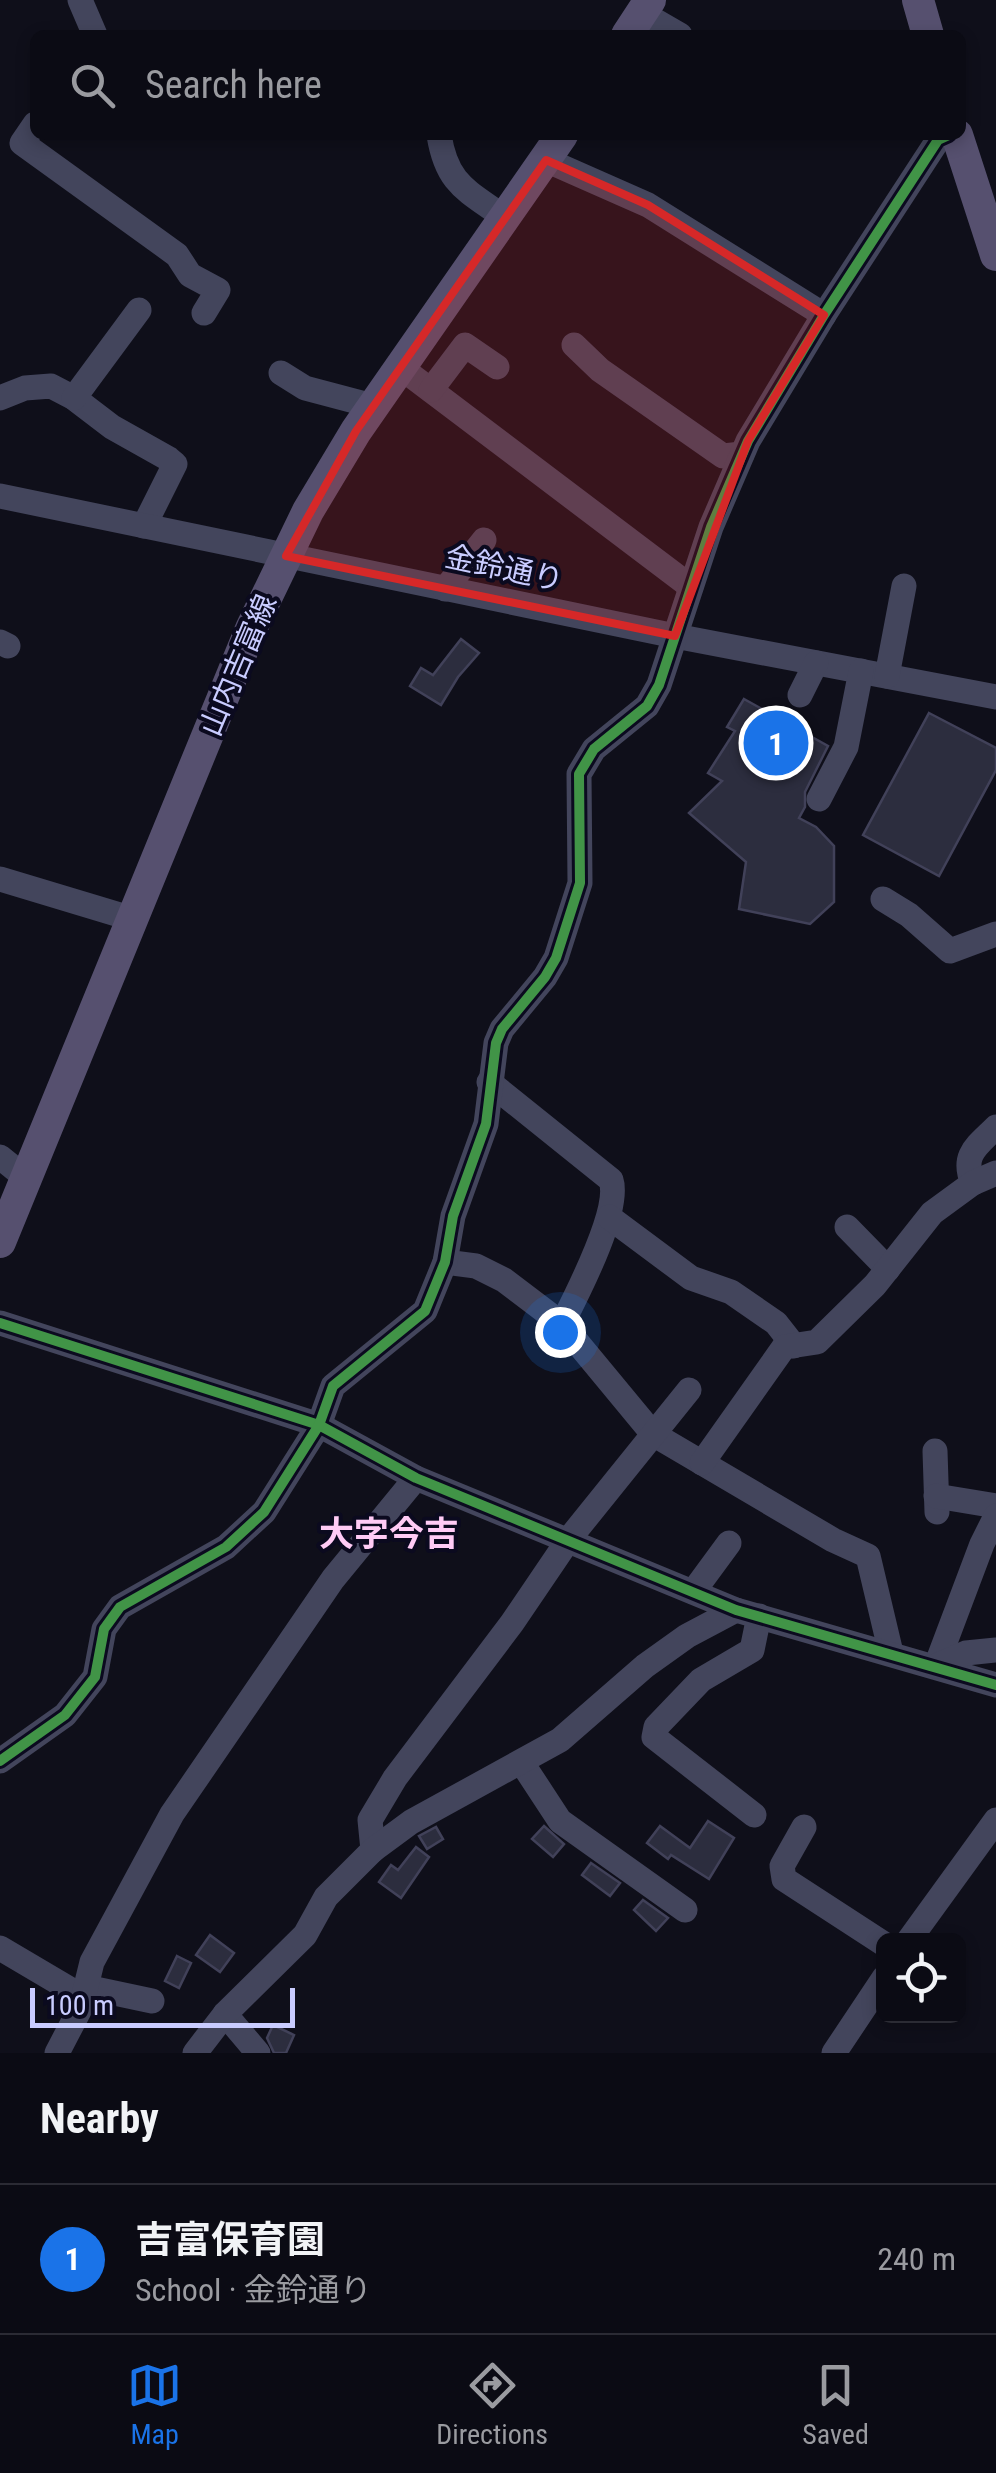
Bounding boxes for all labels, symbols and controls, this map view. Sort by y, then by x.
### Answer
search box [30,30,966,140]
icon: search [65,58,120,113]
text: Search here [145,63,322,107]
street label: 金鈴通り [442,538,566,598]
street label: 山内吉富線 [193,589,283,741]
pin: 1 [744,706,808,780]
your location [535,1307,586,1358]
district label: 大字今吉 [319,1514,459,1555]
map controls [876,1933,966,2023]
button: locate [876,1933,966,2023]
scale bar [30,1983,295,2028]
text: 100 m [45,1989,114,2022]
text: Nearby [40,2094,159,2143]
text: 吉富保育園 [135,2218,325,2262]
text: 1 [64,2240,81,2278]
text: 240 m [877,2240,956,2278]
text: School · 金鈴通り [135,2271,372,2309]
tab: Map [127,2358,182,2451]
tab: Directions [436,2358,548,2451]
tab: Saved [802,2358,869,2451]

